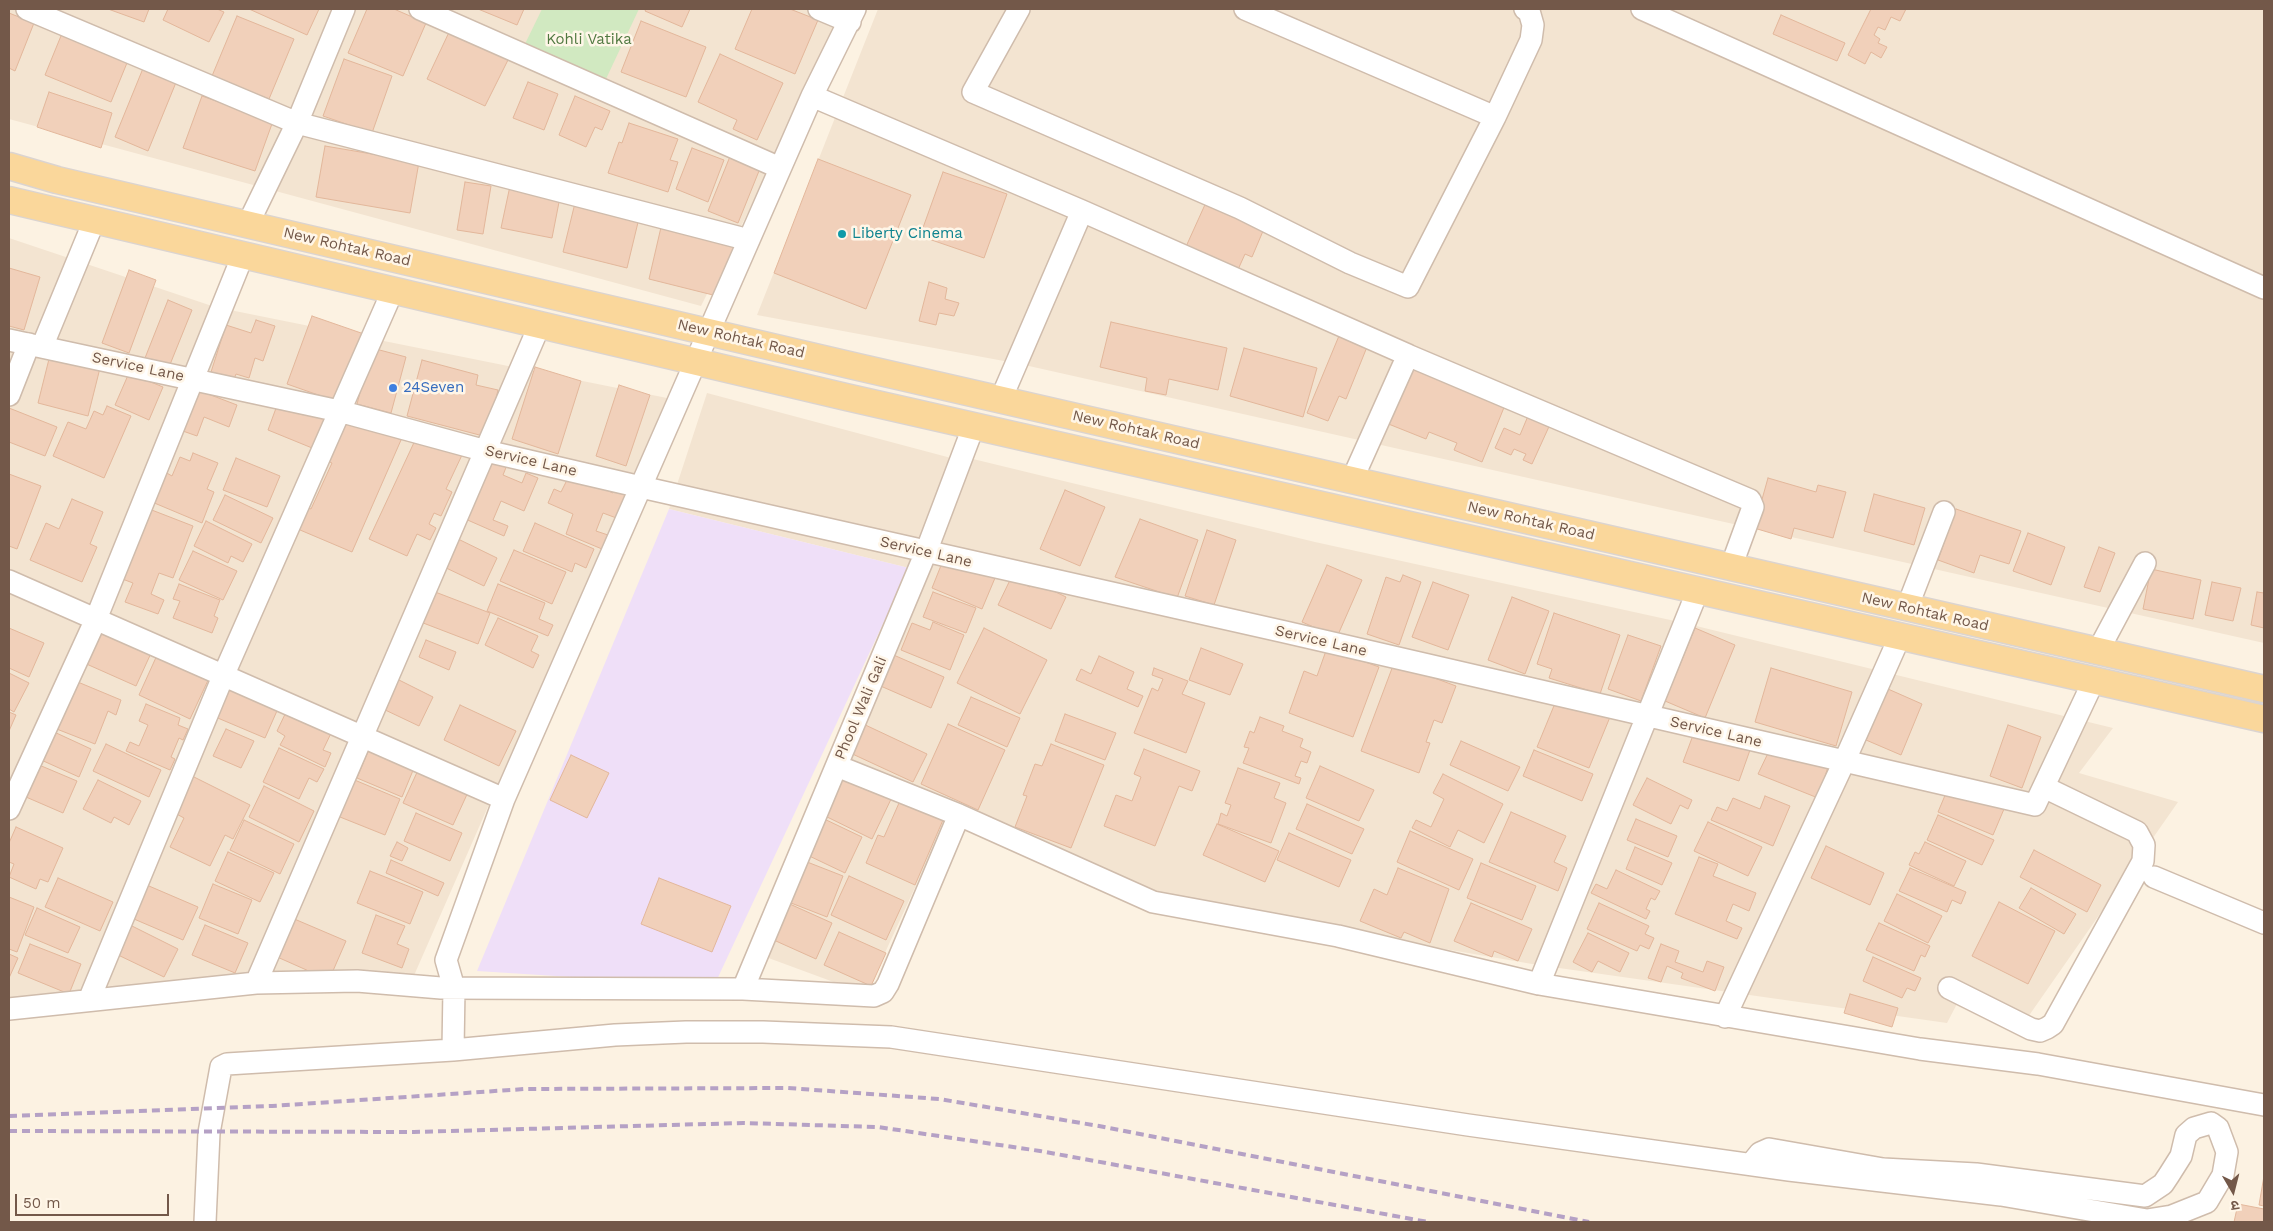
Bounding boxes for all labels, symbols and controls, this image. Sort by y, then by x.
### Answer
park label: Kohli Vatika [546,31,632,49]
street label: New Rohtak Road [282,224,412,270]
place label: Liberty Cinema [852,225,963,243]
marker: Liberty Cinema [836,228,848,240]
street label: New Rohtak Road [676,316,806,362]
street label: Service Lane [90,348,186,386]
place label: 24Seven [403,379,464,397]
marker: 24Seven [387,382,399,394]
street label: New Rohtak Road [1071,407,1201,453]
street label: Service Lane [483,442,579,480]
street label: New Rohtak Road [1466,498,1596,544]
street label: Service Lane [878,533,974,571]
street label: New Rohtak Road [1860,589,1990,635]
street label: Service Lane [1273,622,1369,660]
street label: Phool Wali Gali [831,654,891,762]
street label: Service Lane [1668,713,1764,751]
north arrow [2208,1166,2258,1216]
scale bar [18,1184,171,1216]
text: 50 m [23,1194,60,1212]
text: उ [2230,1197,2240,1214]

